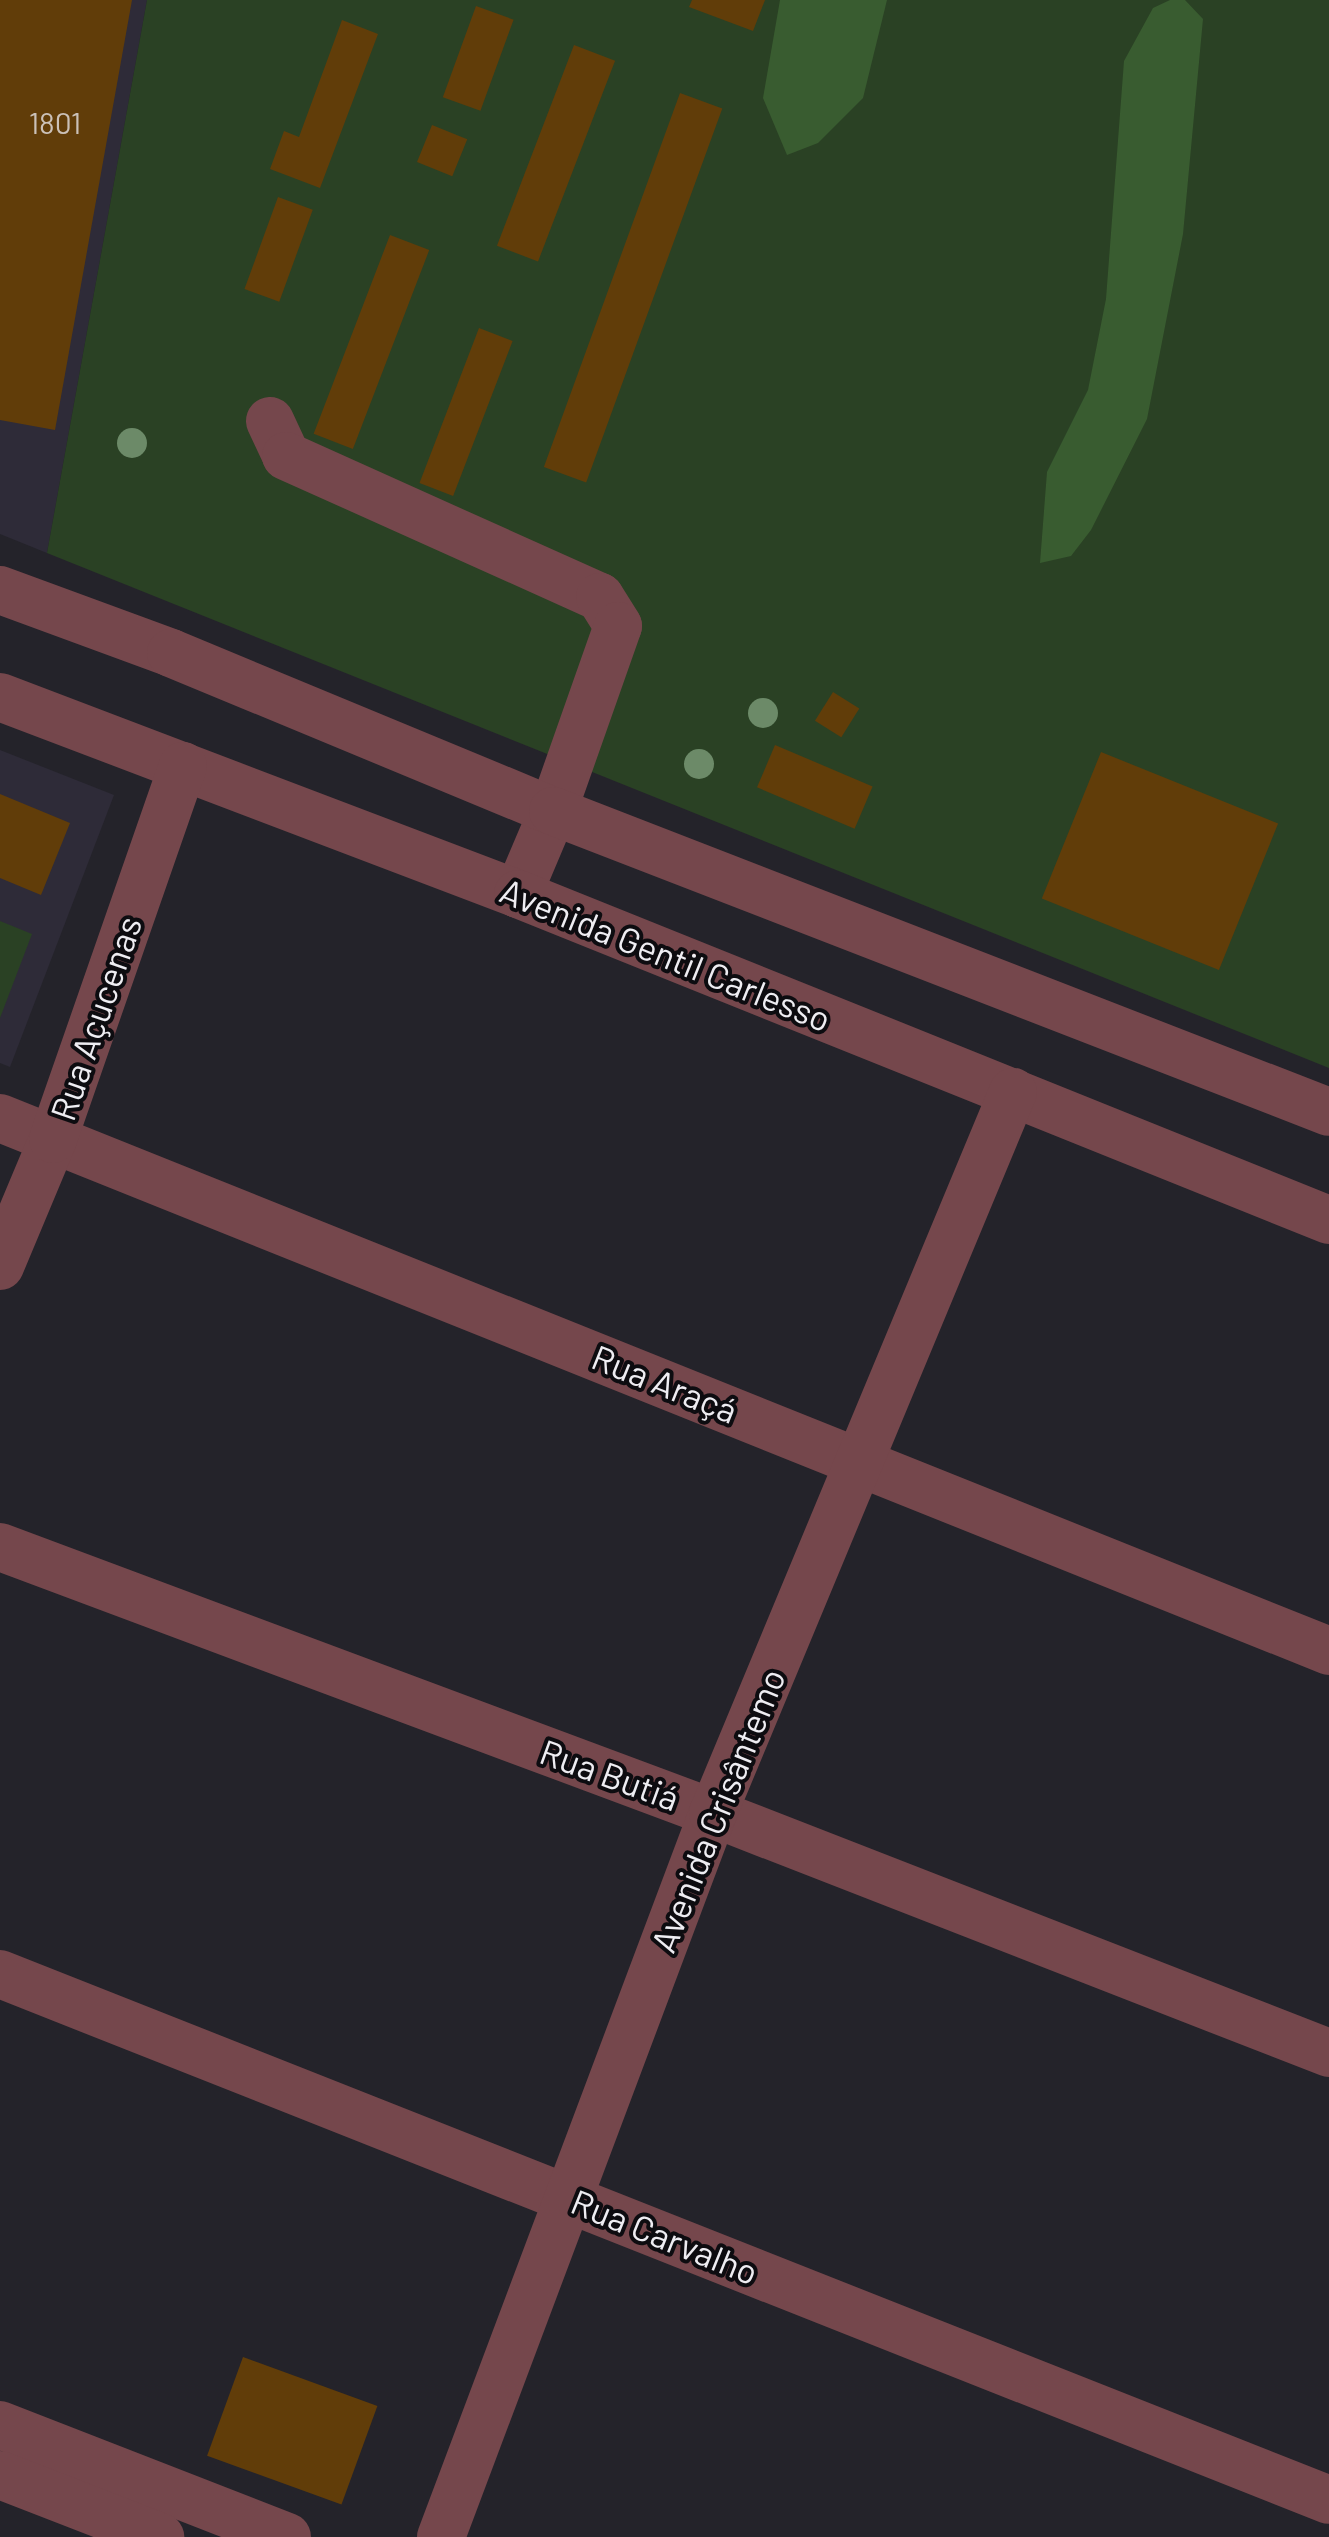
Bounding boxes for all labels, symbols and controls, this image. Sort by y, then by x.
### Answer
house number: 1801 [29,104,81,140]
street label: Avenida Gentil Carlesso [495,868,837,1040]
street label: Rua Açucenas [40,910,150,1126]
street label: Rua Araçá [586,1335,744,1431]
street label: Avenida Crisântemo [641,1662,793,1958]
street label: Rua Butiá [535,1730,685,1818]
street label: Rua Carvalho [566,2180,764,2292]

